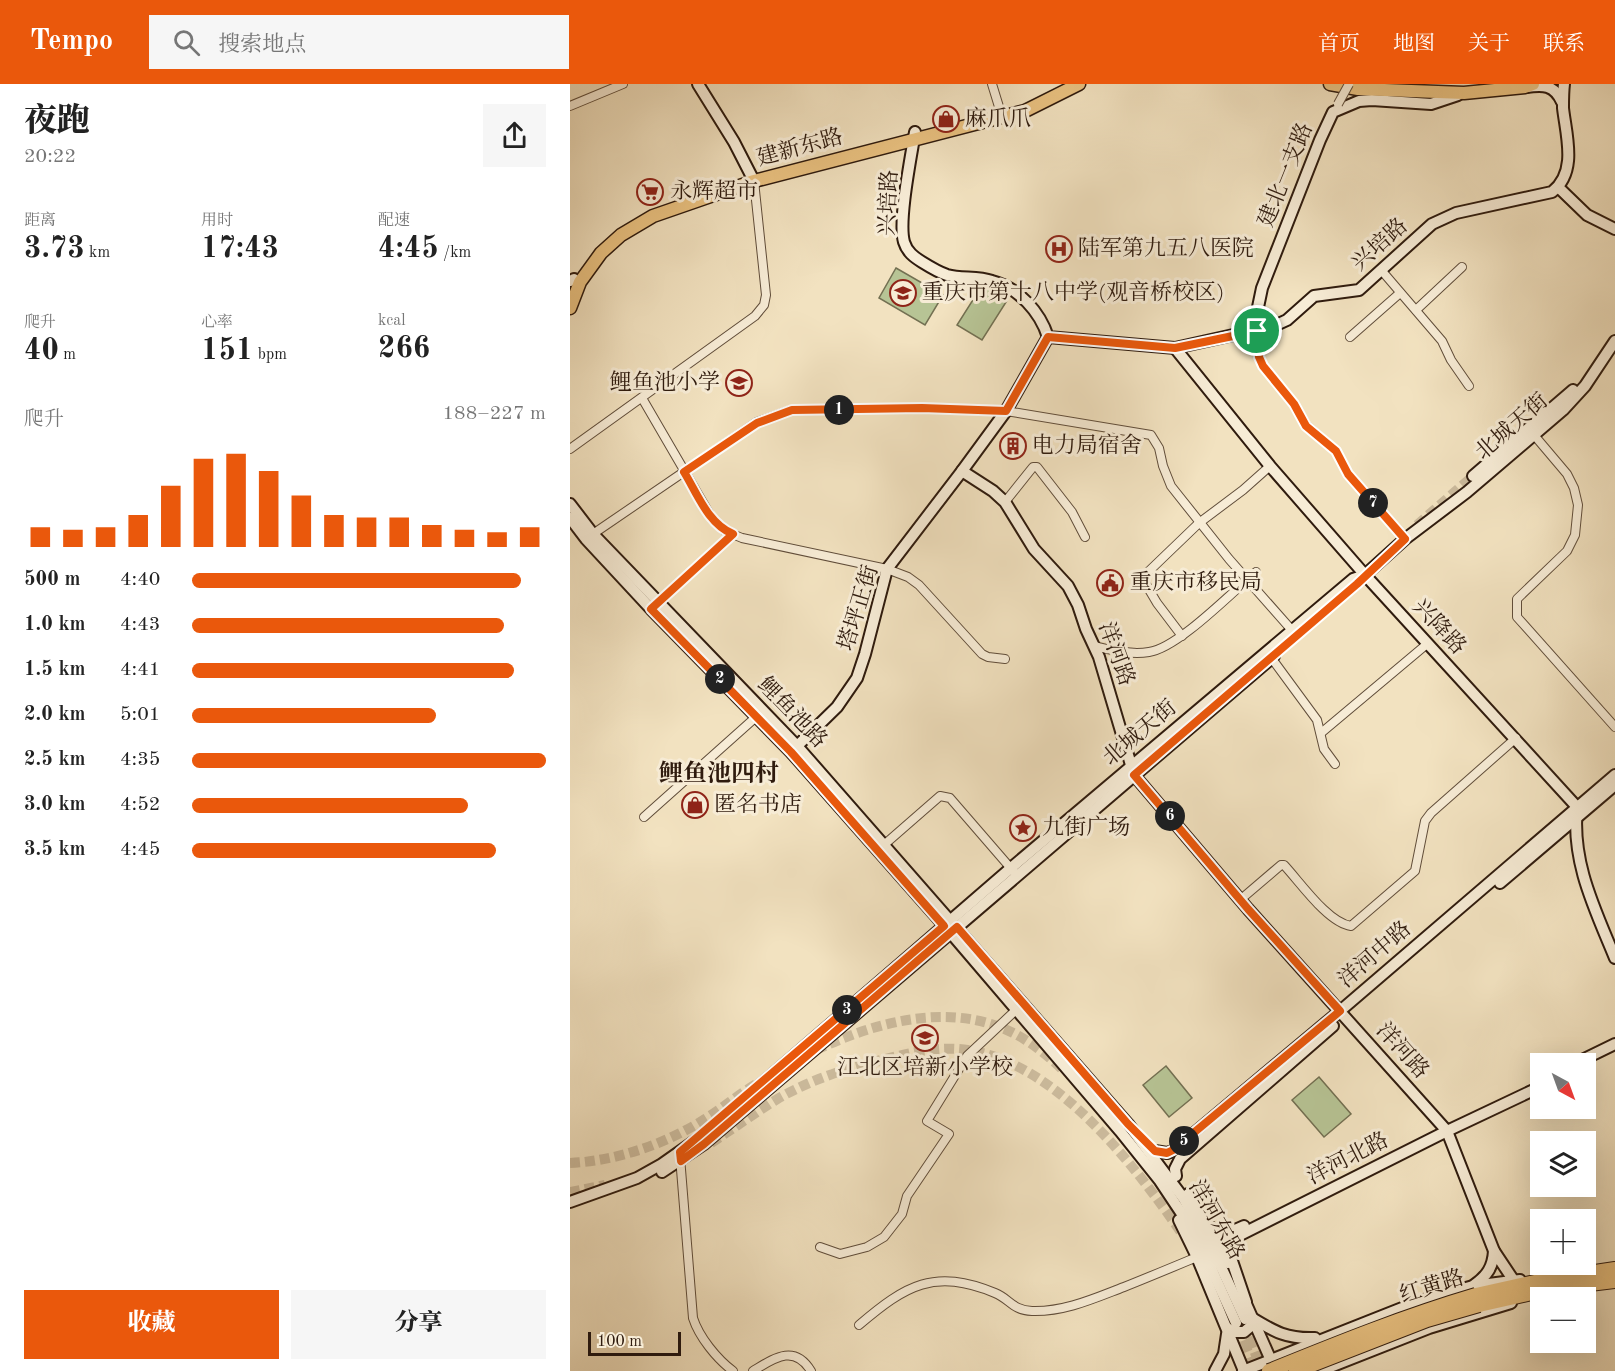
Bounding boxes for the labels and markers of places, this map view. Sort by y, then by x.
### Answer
shop icon: 麻爪爪 [931,104,961,134]
place label: 麻爪爪 [965,106,1031,130]
supermarket icon: 永辉超市 [635,177,665,207]
place label: 永辉超市 [670,179,758,203]
hospital icon: 陆军第九五八医院 [1044,234,1074,264]
place label: 陆军第九五八医院 [1078,236,1254,260]
school or university icon: 重庆市第十八中学(观音桥校区) [888,278,918,308]
place label: 重庆市第十八中学(观音桥校区) [922,280,1224,304]
pin [1231,305,1282,356]
school or university icon: 鲤鱼池小学 [724,368,754,398]
place label: 鲤鱼池小学 [610,370,720,394]
pin: 1 [824,395,854,425]
building icon: 电力局宿舍 [998,431,1028,461]
place label: 电力局宿舍 [1032,433,1142,457]
pin: 7 [1358,488,1388,518]
public building icon: 重庆市移民局 [1095,568,1125,598]
place label: 重庆市移民局 [1130,570,1262,594]
pin: 2 [705,664,735,694]
shop icon: 匿名书店 [680,790,710,820]
place label: 匿名书店 [714,792,802,816]
pin: 6 [1155,801,1185,831]
place icon: 九街广场 [1008,813,1038,843]
place label: 九街广场 [1042,815,1130,839]
pin: 3 [832,995,862,1025]
school or university icon: 江北区培新小学校 [910,1023,940,1053]
place label: 江北区培新小学校 [837,1055,1013,1079]
pin: 5 [1169,1126,1199,1156]

